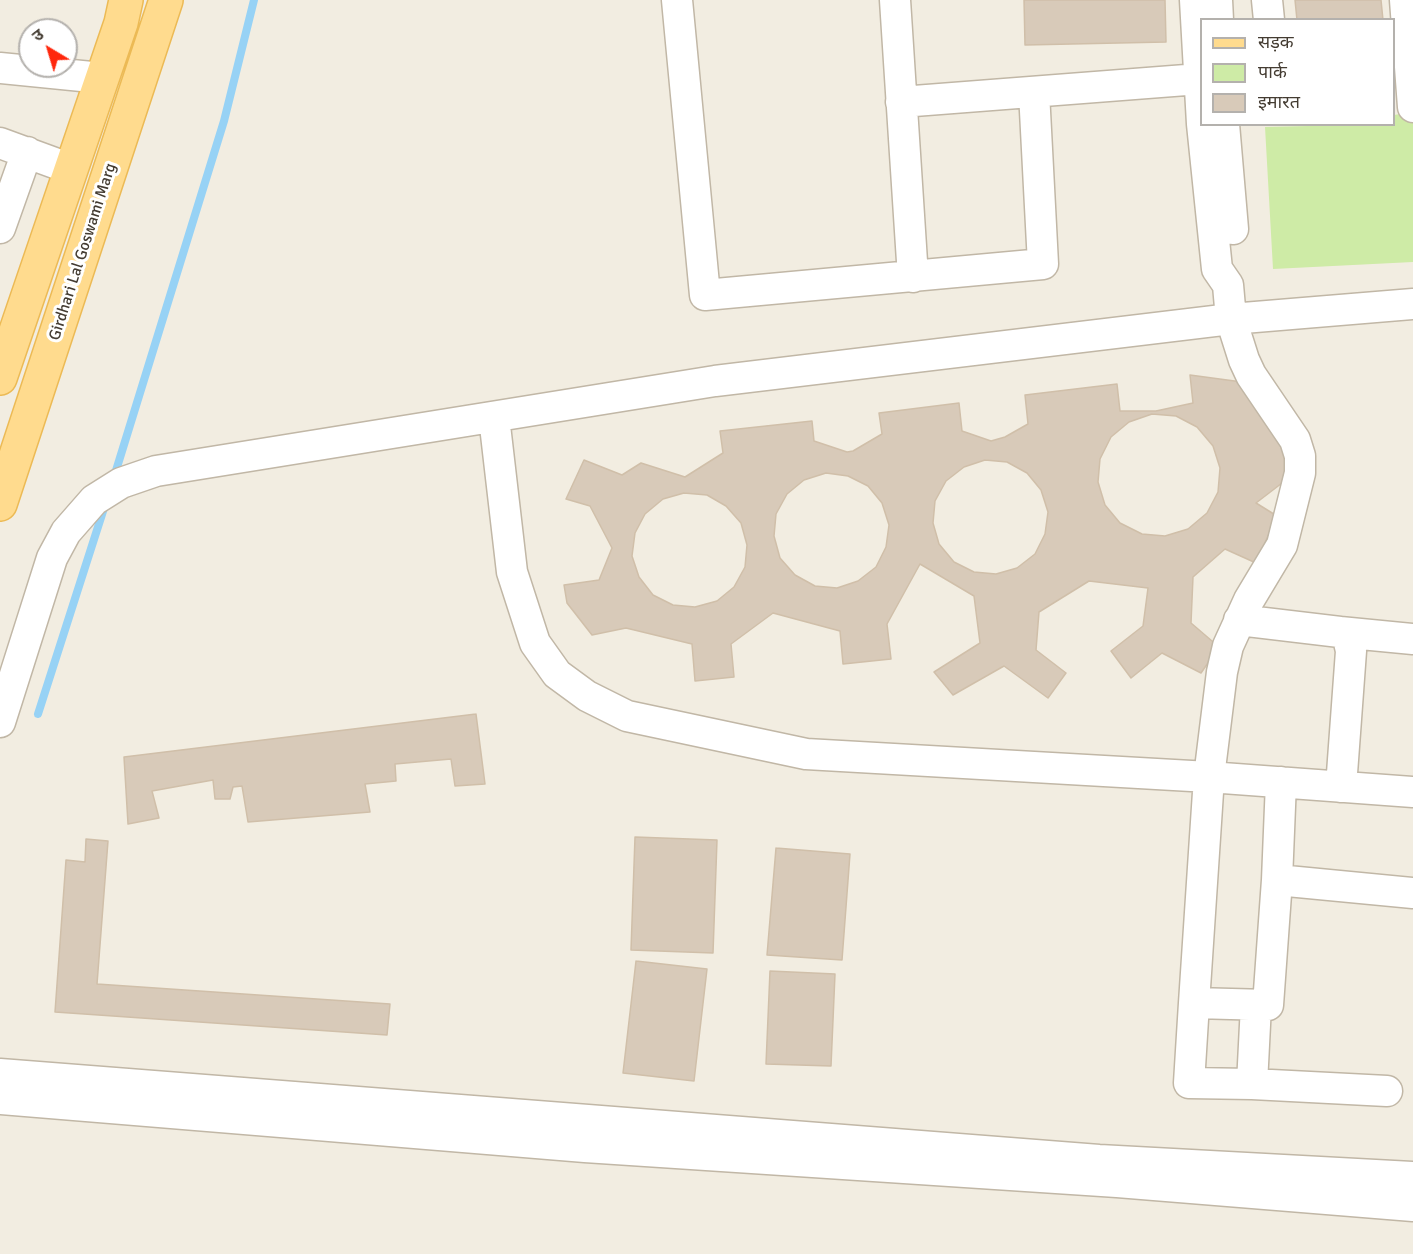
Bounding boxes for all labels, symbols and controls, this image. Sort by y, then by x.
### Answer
north arrow [18,18,78,78]
legend [1200,18,1395,126]
text: उ [28,25,48,46]
text: सड़क [1258,31,1294,53]
text: पार्क [1258,61,1287,83]
text: इमारत [1258,91,1300,113]
street label: Girdhari Lal Goswami Marg [45,161,121,343]

